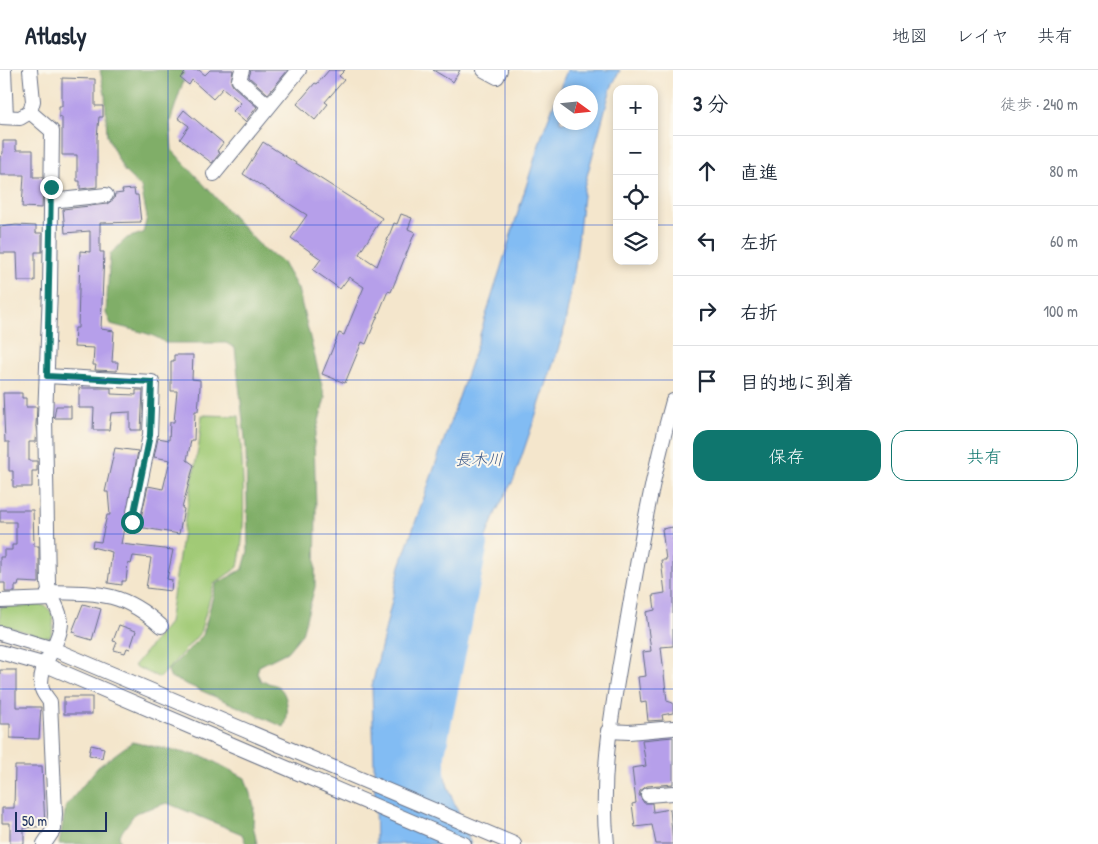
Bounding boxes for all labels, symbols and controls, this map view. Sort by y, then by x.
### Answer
text: Atlasly [25,19,87,51]
text: 地図 [892,23,928,48]
text: レイヤ [956,23,1009,48]
text: 共有 [1037,23,1073,48]
north arrow [553,85,598,130]
map controls [613,85,658,265]
button: + [613,85,658,130]
text: 3 分 [693,89,728,118]
text: 徒歩 · 240 m [1000,93,1078,115]
button: − [613,130,658,175]
icon: ahead [693,157,721,185]
text: 直進 [740,159,778,185]
text: 80 m [1049,160,1078,182]
button: locate [613,175,658,220]
route end [40,176,63,199]
button: layers [613,220,658,265]
icon: left [693,227,721,255]
text: 左折 [740,229,778,255]
text: 60 m [1050,230,1078,252]
icon: right [693,297,721,325]
text: 右折 [740,299,778,325]
text: 100 m [1043,300,1078,322]
icon: arrive [693,367,721,395]
text: 目的地に到着 [740,369,854,395]
button: 保存 [693,430,881,481]
button: 共有 [891,430,1078,481]
water label: 長木川 [455,448,503,470]
route start [121,511,144,534]
scale bar [15,809,108,832]
text: 50 m [22,811,47,830]

